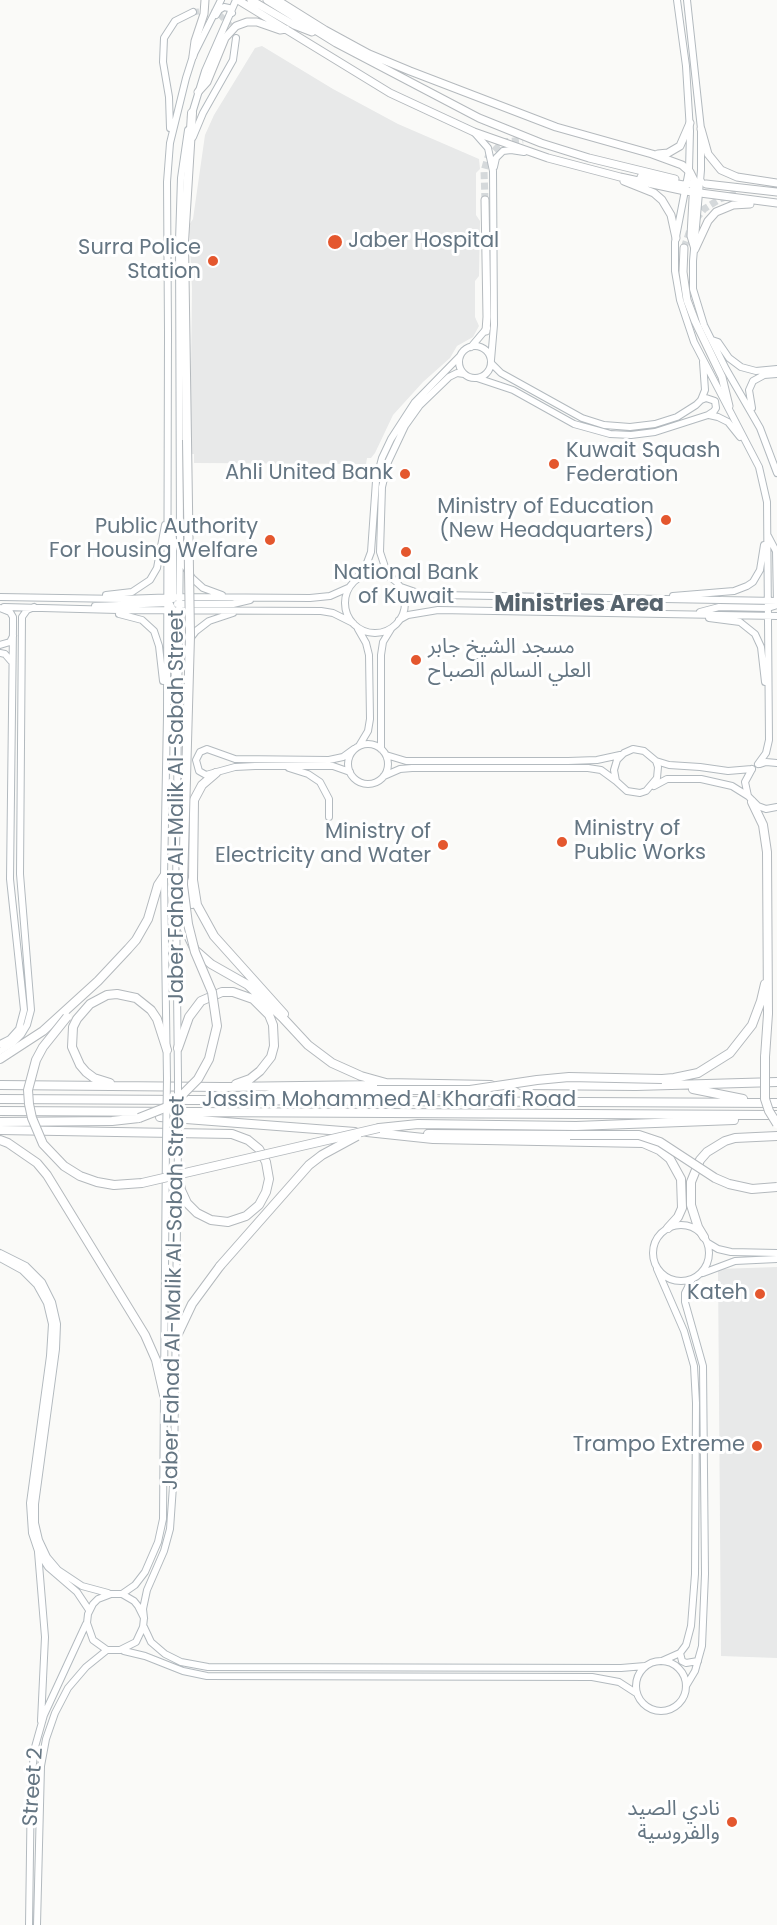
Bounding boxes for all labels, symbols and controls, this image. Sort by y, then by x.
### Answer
place label: Jaber Hospital [348,229,499,255]
marker: Jaber Hospital [326,233,344,251]
place label: Surra Police Station [78,236,201,286]
marker: Surra Police Station [206,254,220,268]
place label: Kuwait Squash Federation [566,439,720,489]
marker: Kuwait Squash Federation [547,457,561,471]
place label: Ahli United Bank [225,461,393,487]
marker: Ahli United Bank [398,467,412,481]
place label: Ministry of Education (New Headquarters) [437,495,654,545]
marker: Ministry of Education (New Headquarters) [659,513,673,527]
place label: Public Authority For Housing Welfare [49,515,258,565]
marker: Public Authority For Housing Welfare [263,533,277,547]
marker: National Bank of Kuwait [399,545,413,559]
place label: National Bank of Kuwait [334,561,478,611]
district label: Ministries Area [494,592,664,618]
street label: Jaber Fahad Al-Malik Al-Sabah Street [165,610,191,1004]
place label: مسجد الشيخ جابر العلي السالم الصباح [428,635,591,685]
marker: مسجد الشيخ جابر العلي السالم الصباح [409,653,423,667]
place label: Ministry of Public Works [574,817,706,867]
place label: Ministry of Electricity and Water [215,820,431,870]
marker: Ministry of Public Works [555,835,569,849]
marker: Ministry of Electricity and Water [436,838,450,852]
street label: Jassim Mohammed Al Kharafi Road [202,1088,576,1114]
street label: Jaber Fahad Al-Malik Al-Sabah Street [159,1096,191,1490]
place label: Kateh [687,1281,748,1307]
marker: Kateh [753,1287,767,1301]
place label: Trampo Extreme [573,1433,745,1459]
marker: Trampo Extreme [750,1439,764,1453]
street label: Street 2 [19,1747,49,1827]
place label: نادي الصيد والفروسية [627,1797,720,1847]
marker: نادي الصيد والفروسية [725,1815,739,1829]

